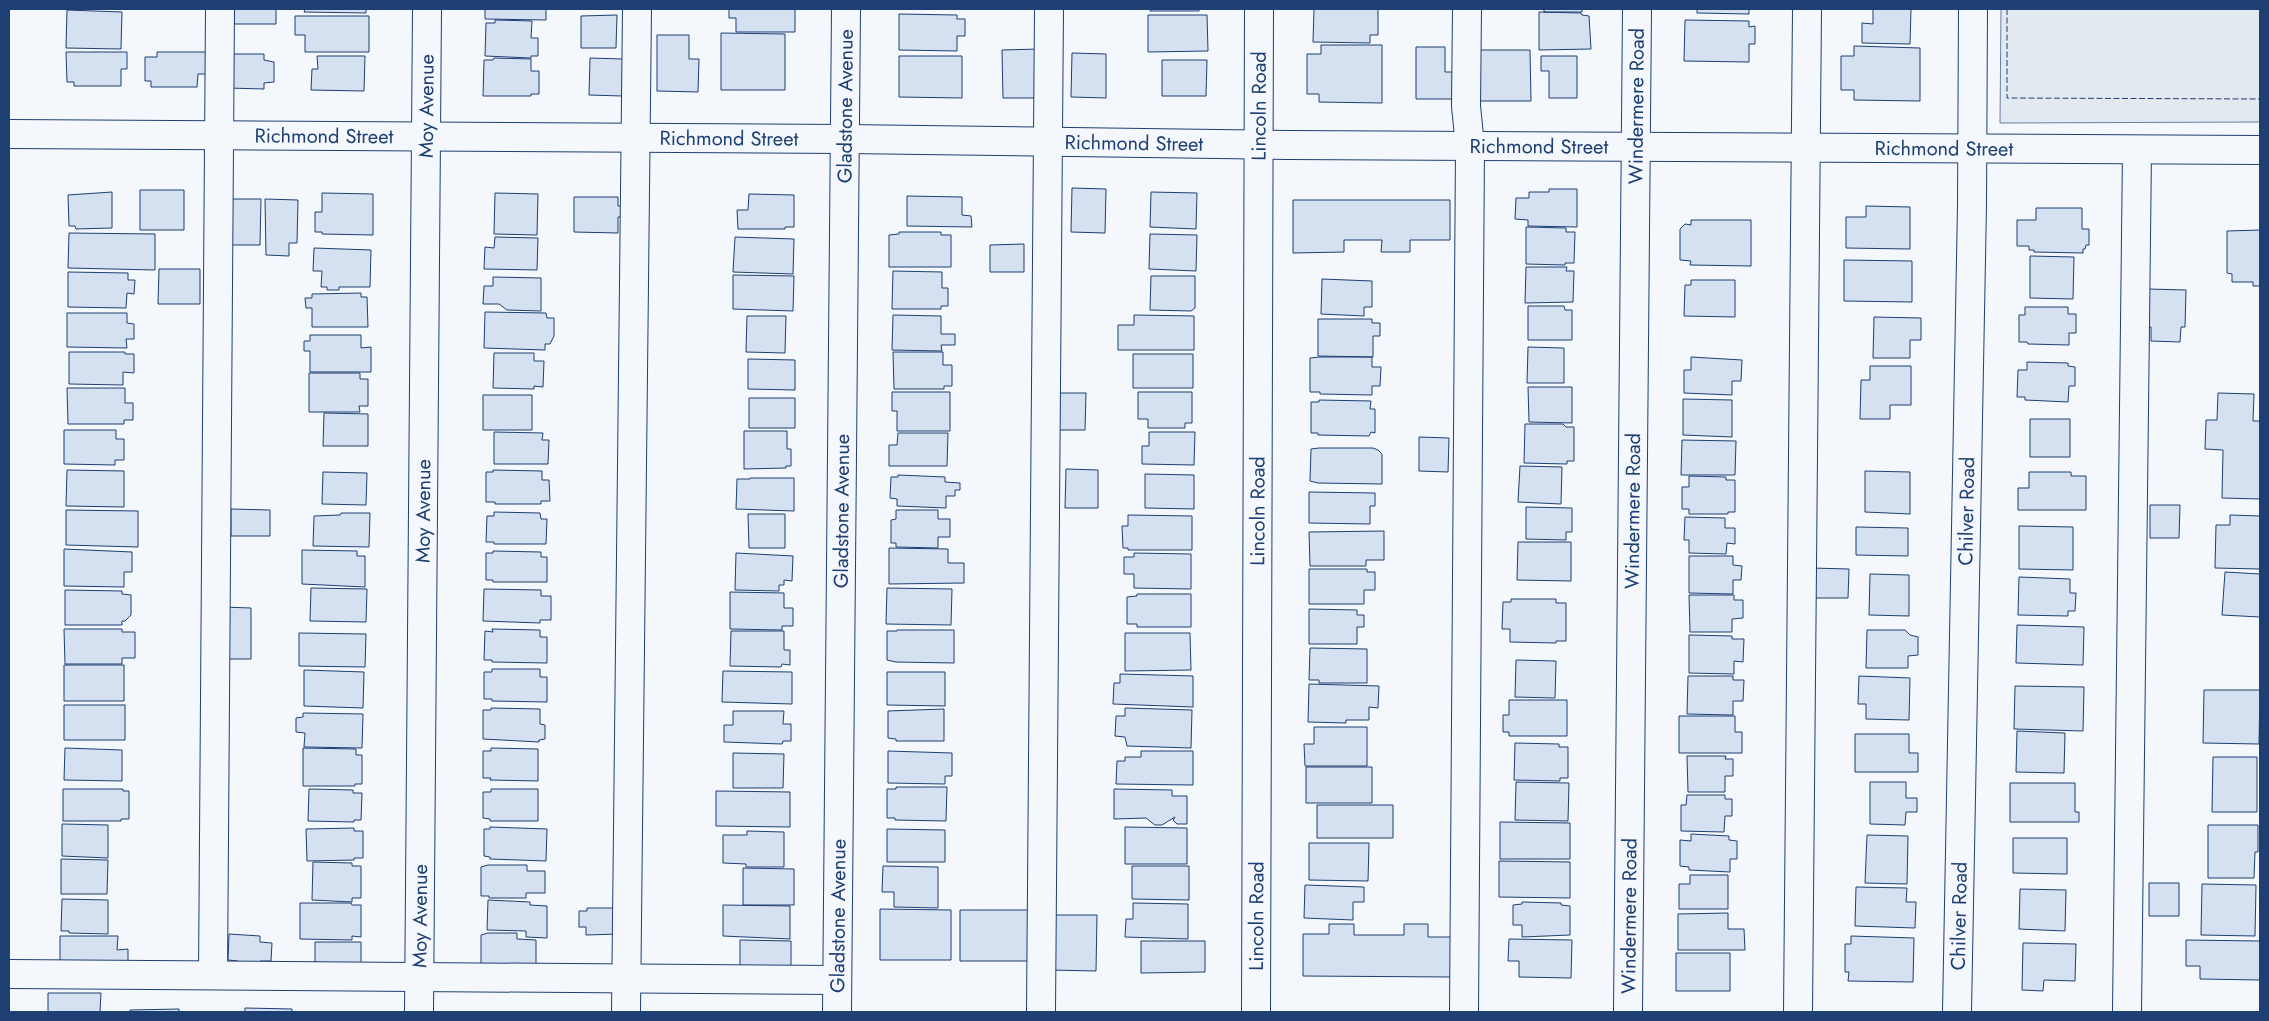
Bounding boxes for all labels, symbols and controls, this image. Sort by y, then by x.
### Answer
street label: Windermere Road [1621,28,1651,184]
street label: Gladstone Avenue [830,29,860,183]
street label: Lincoln Road [1244,51,1273,161]
street label: Moy Avenue [411,54,441,158]
street label: Richmond Street [255,121,394,151]
street label: Richmond Street [660,123,799,153]
street label: Richmond Street [1064,127,1204,158]
street label: Richmond Street [1470,131,1609,161]
street label: Richmond Street [1875,134,2014,163]
street label: Windermere Road [1617,433,1648,589]
street label: Gladstone Avenue [826,434,857,588]
street label: Lincoln Road [1243,456,1272,566]
street label: Chilver Road [1951,456,1982,566]
street label: Moy Avenue [408,459,438,563]
street label: Windermere Road [1614,838,1644,994]
street label: Gladstone Avenue [823,839,853,993]
street label: Lincoln Road [1242,861,1271,971]
street label: Chilver Road [1943,861,1974,971]
street label: Moy Avenue [405,864,435,968]

